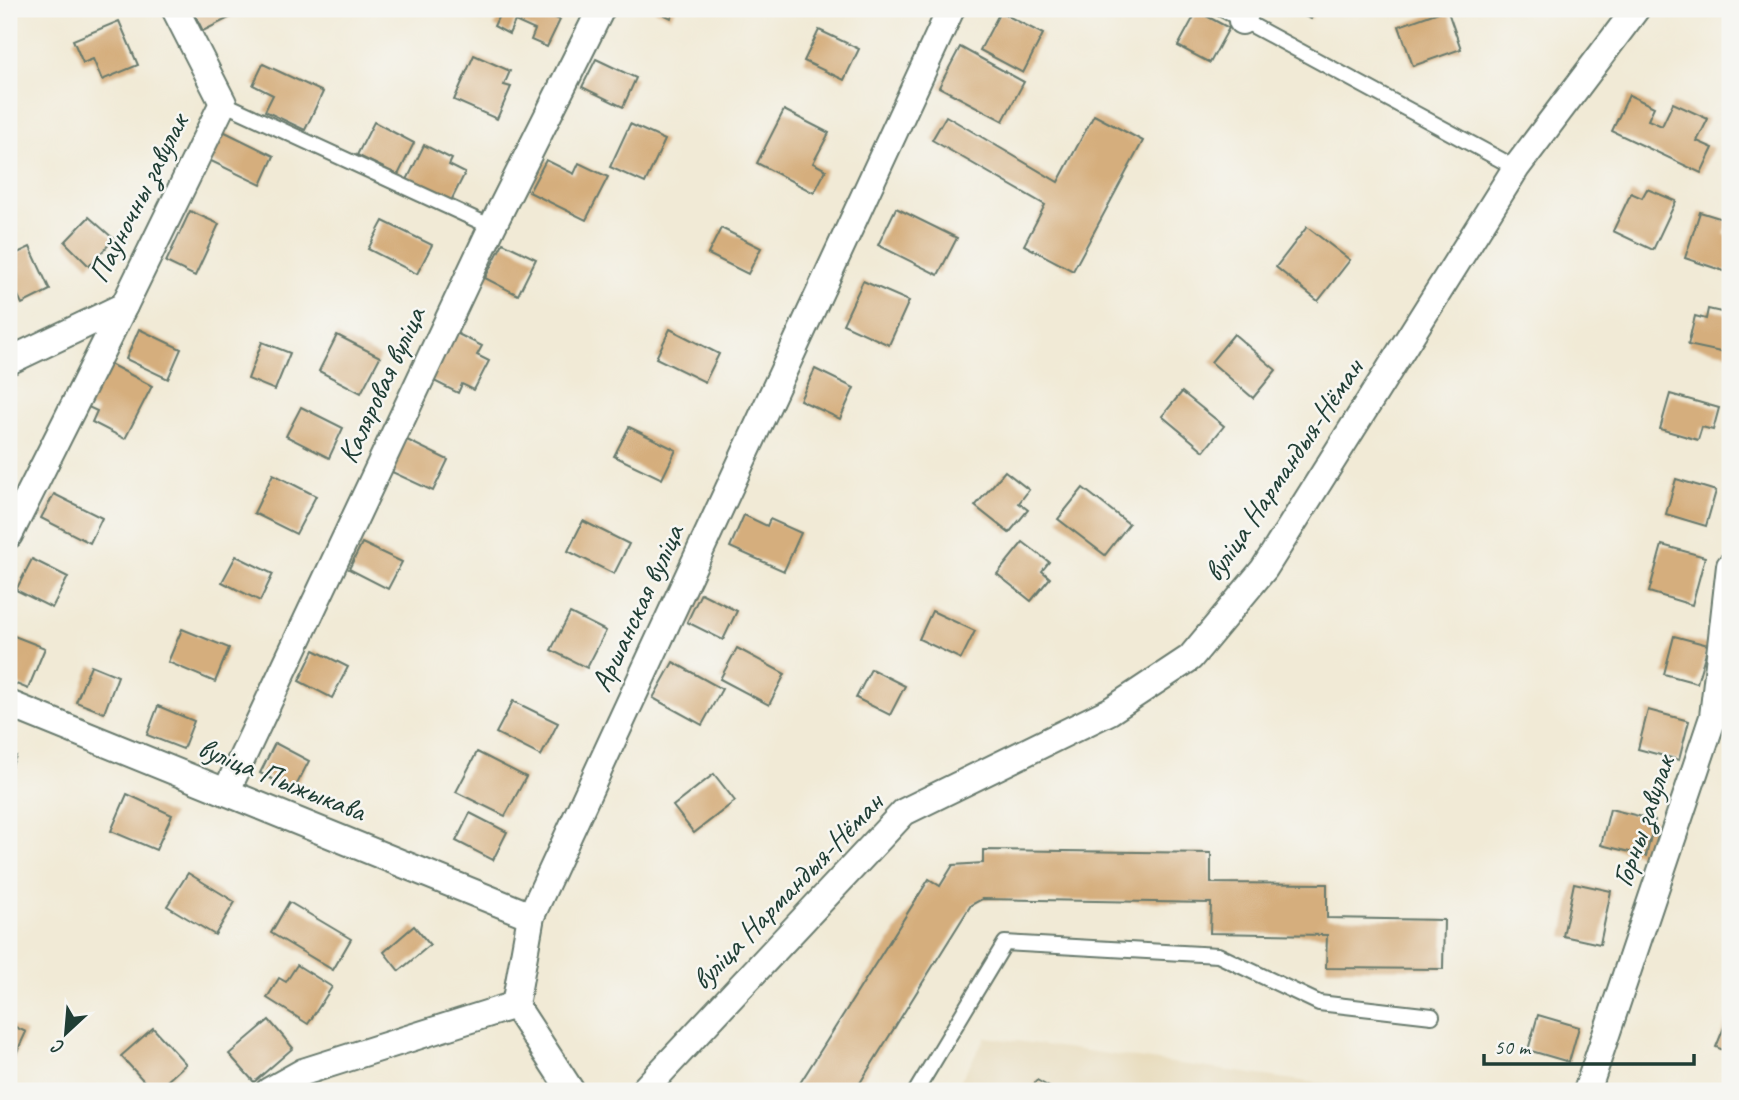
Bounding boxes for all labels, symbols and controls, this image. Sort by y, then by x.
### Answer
street label: Паўночны завулак [79,104,198,289]
street label: Каляровая вуліца [328,299,434,469]
street label: вуліца Нармандыя-Нёман [1194,350,1373,589]
street label: Аршанская вуліца [582,517,693,698]
street label: вуліца Пыжыкава [193,728,373,831]
street label: Горны завулак [1603,748,1684,891]
street label: вуліца Нармандыя-Нёман [683,783,892,998]
north arrow [32,998,102,1068]
scale bar [1484,1023,1694,1067]
text: С [47,1033,68,1060]
text: 50 m [1494,1034,1532,1060]

